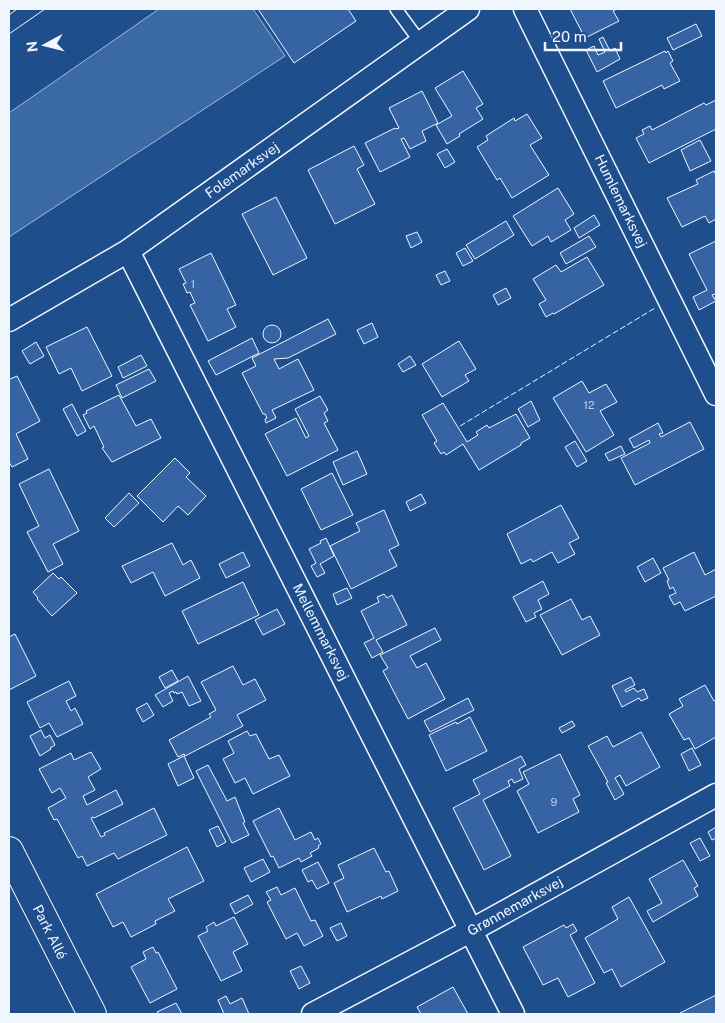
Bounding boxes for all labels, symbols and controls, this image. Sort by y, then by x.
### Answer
north arrow [20,20,70,70]
scale bar [545,20,621,52]
text: 20 m [552,28,587,45]
text: N [23,40,41,53]
street label: Folemarksvej [202,139,282,201]
street label: Humlemarksvej [592,152,650,250]
house number: 1 [191,278,195,290]
house number: 12 [583,399,595,411]
street label: Mellemmarksvej [290,581,352,683]
house number: 9 [551,796,558,808]
street label: Grønnemarksvej [465,873,565,939]
street label: Park Allé [29,902,71,962]

